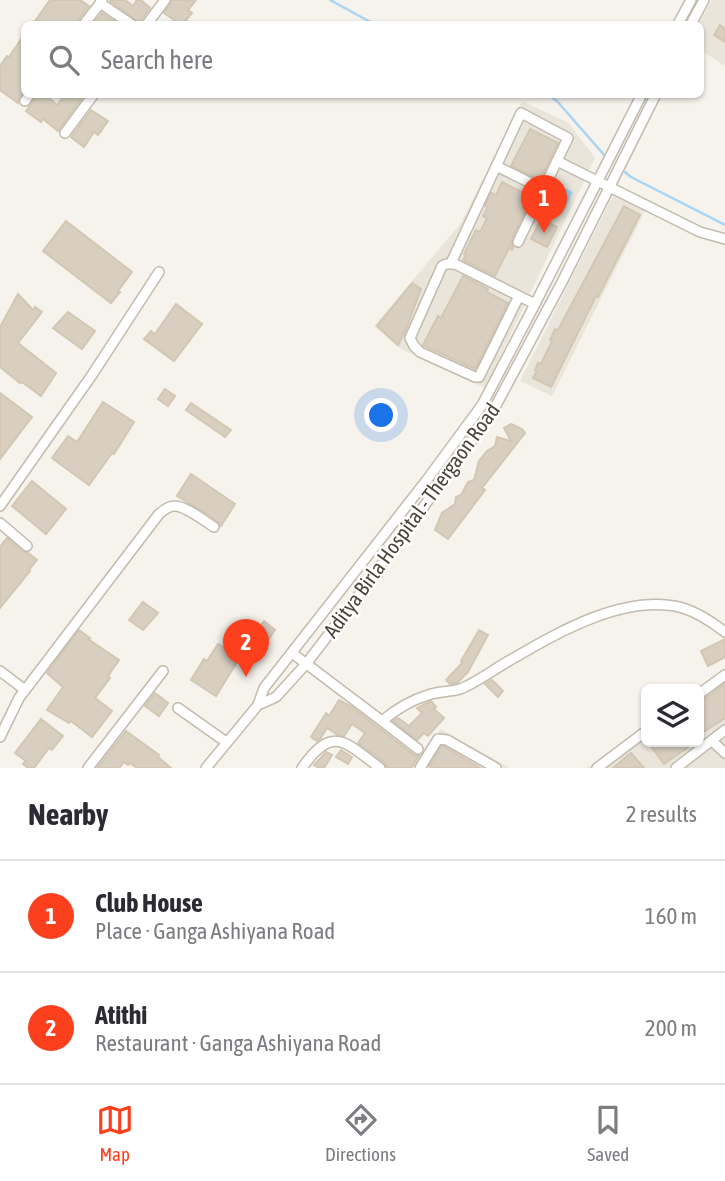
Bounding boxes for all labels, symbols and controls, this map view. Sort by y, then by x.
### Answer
search box [21,21,704,98]
icon: search [45,41,83,79]
text: Search here [101,45,213,75]
pin: 1 [521,175,567,233]
street label: Aditya Birla Hospital - Thergaon Road [318,398,504,642]
your location [364,398,398,432]
pin: 2 [223,619,269,677]
map controls [641,684,704,747]
button: layers [641,684,704,747]
text: Nearby [28,797,108,831]
text: 2 results [626,801,697,827]
text: Club House [95,888,203,918]
text: 1 [46,903,56,929]
text: 160 m [645,903,697,929]
text: Place · Ganga Ashiyana Road [95,918,335,944]
text: Atithi [95,1000,147,1030]
text: 2 [46,1015,56,1041]
text: 200 m [645,1015,697,1041]
text: Restaurant · Ganga Ashiyana Road [95,1030,382,1056]
tab: Map [96,1101,134,1165]
tab: Directions [325,1101,396,1165]
tab: Saved [587,1101,629,1165]

